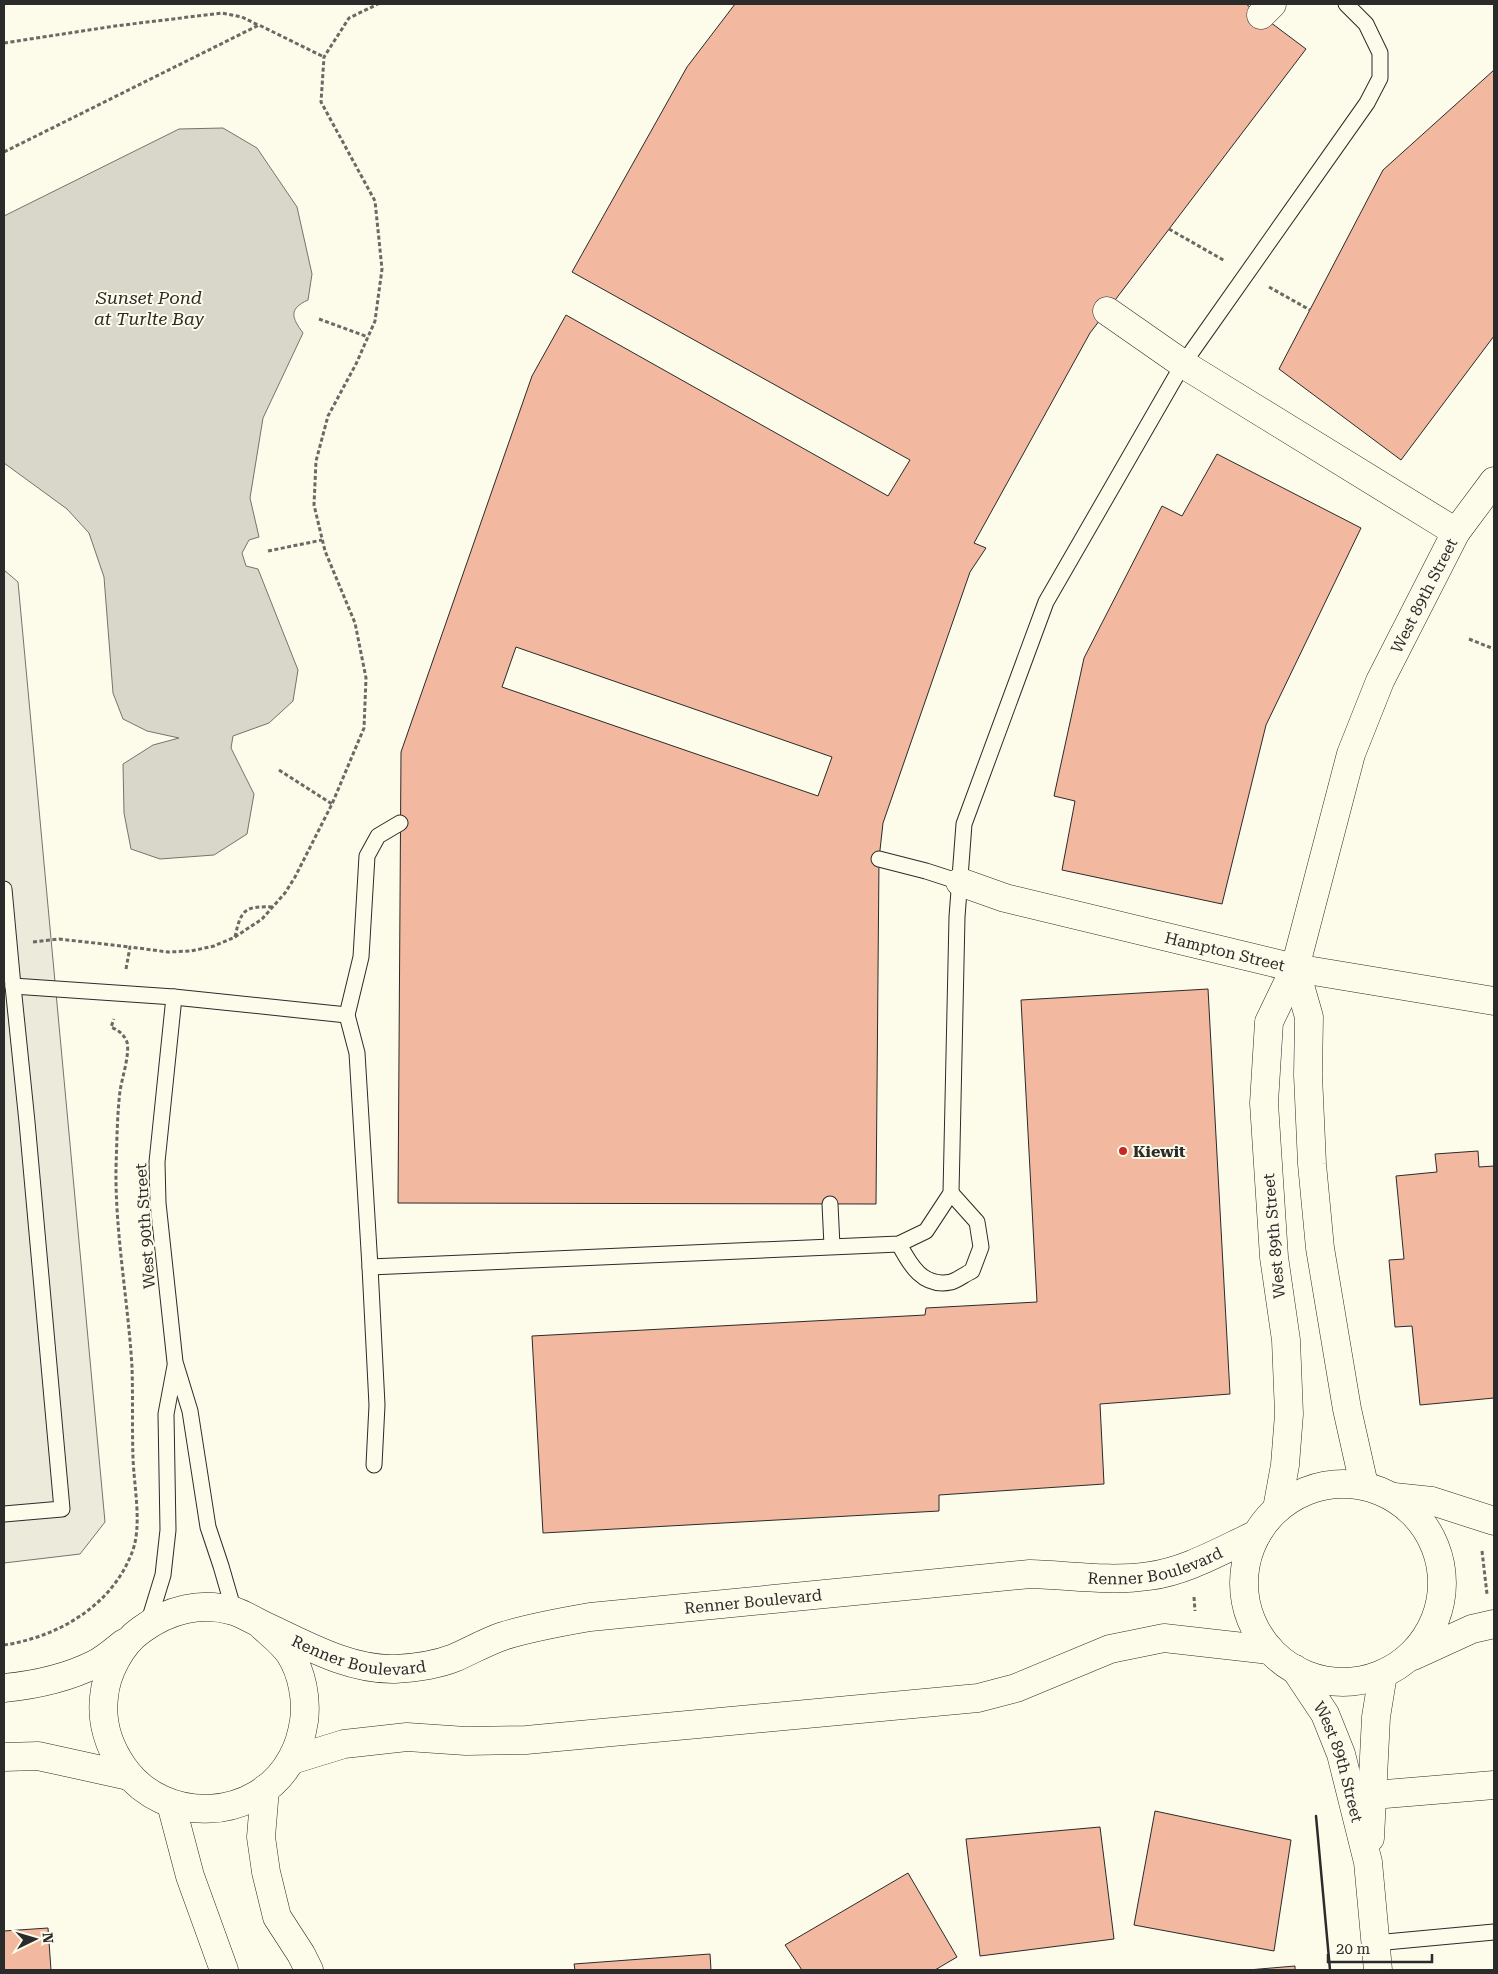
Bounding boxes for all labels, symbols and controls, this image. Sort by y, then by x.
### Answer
water label: Sunset Pond at Turlte Bay [94,287,205,329]
street label: West 89th Street [1386,535,1461,656]
street label: Hampton Street [1163,927,1287,975]
place label: Kiewit [1133,1142,1186,1161]
marker: Kiewit [1117,1145,1129,1157]
street label: West 90th Street [131,1162,159,1290]
street label: West 89th Street [1259,1172,1289,1300]
street label: Renner Boulevard [1087,1543,1225,1588]
street label: Renner Boulevard [683,1585,823,1617]
street label: Renner Boulevard [289,1631,427,1679]
street label: West 89th Street [1310,1698,1367,1824]
north arrow [10,1914,60,1964]
text: N [40,1932,56,1944]
scale bar [1328,1932,1432,1964]
text: 20 m [1336,1940,1371,1958]

